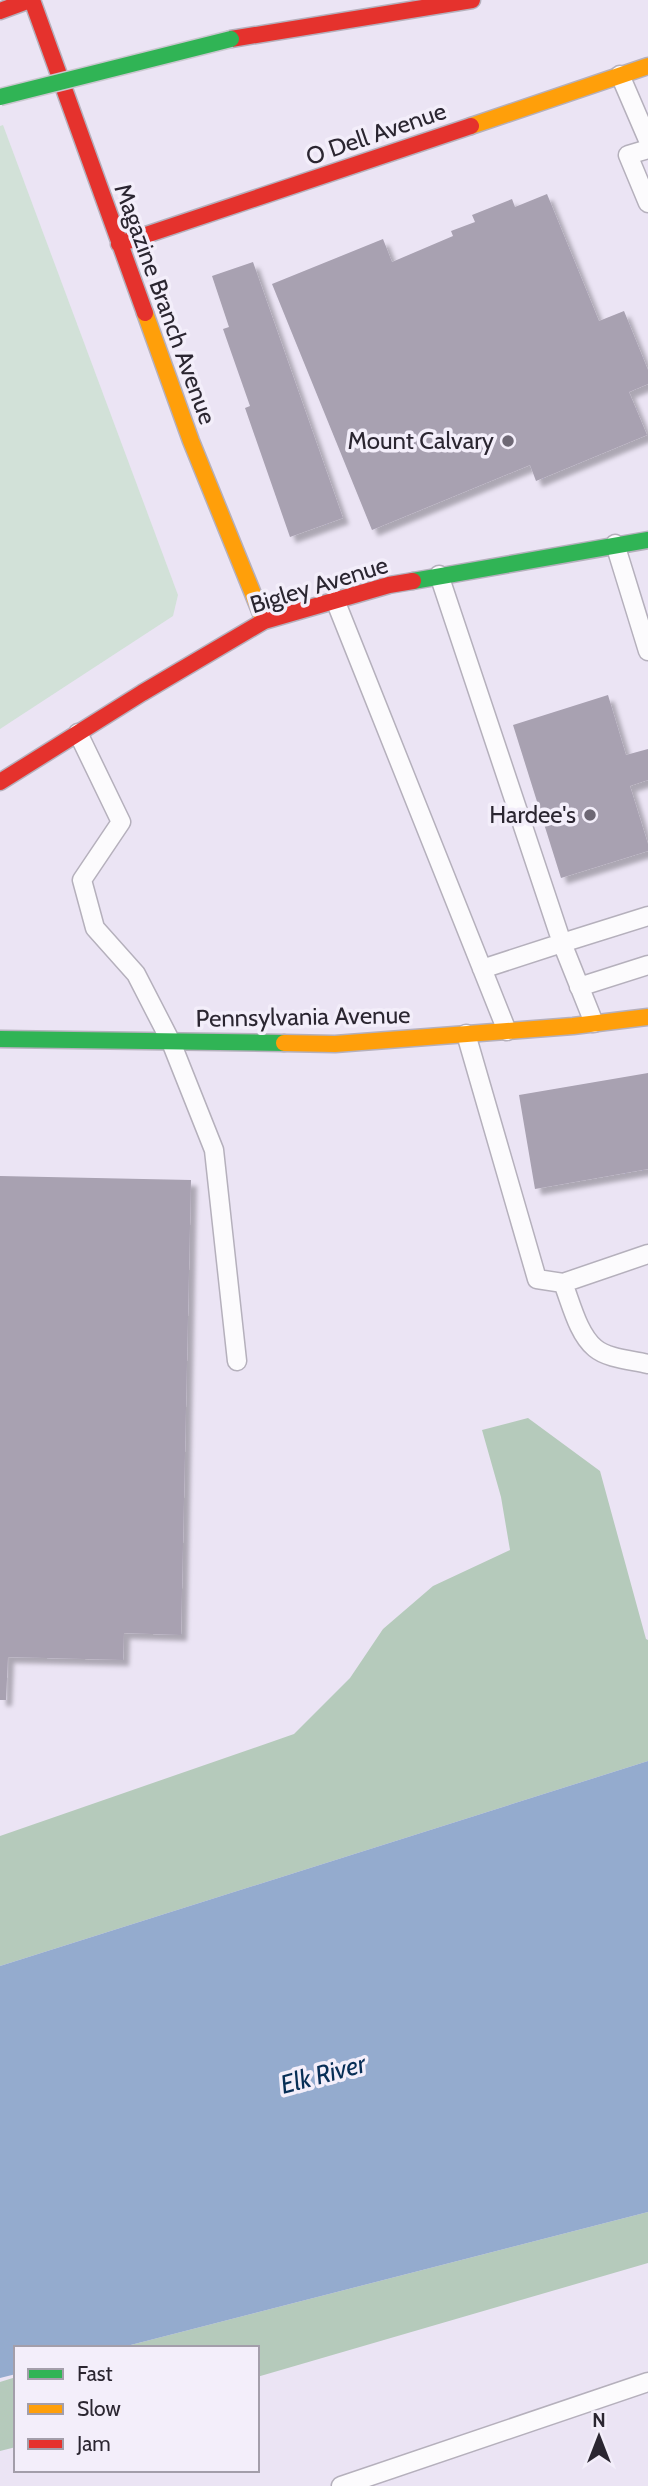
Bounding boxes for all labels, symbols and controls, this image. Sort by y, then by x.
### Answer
street label: O Dell Avenue [302,96,450,171]
street label: Magazine Branch Avenue [108,180,222,428]
place label: Mount Calvary [348,426,494,455]
marker: Mount Calvary [500,433,516,449]
street label: Bigley Avenue [246,550,391,619]
place label: Hardee's [489,800,576,829]
marker: Hardee's [582,807,598,823]
street label: Pennsylvania Avenue [195,1000,411,1033]
water label: Elk River [277,2047,370,2101]
legend [14,2346,259,2472]
text: Fast [77,2361,113,2386]
text: Slow [77,2396,121,2421]
north arrow [564,2402,634,2472]
text: N [592,2409,606,2432]
text: Jam [76,2431,111,2456]

